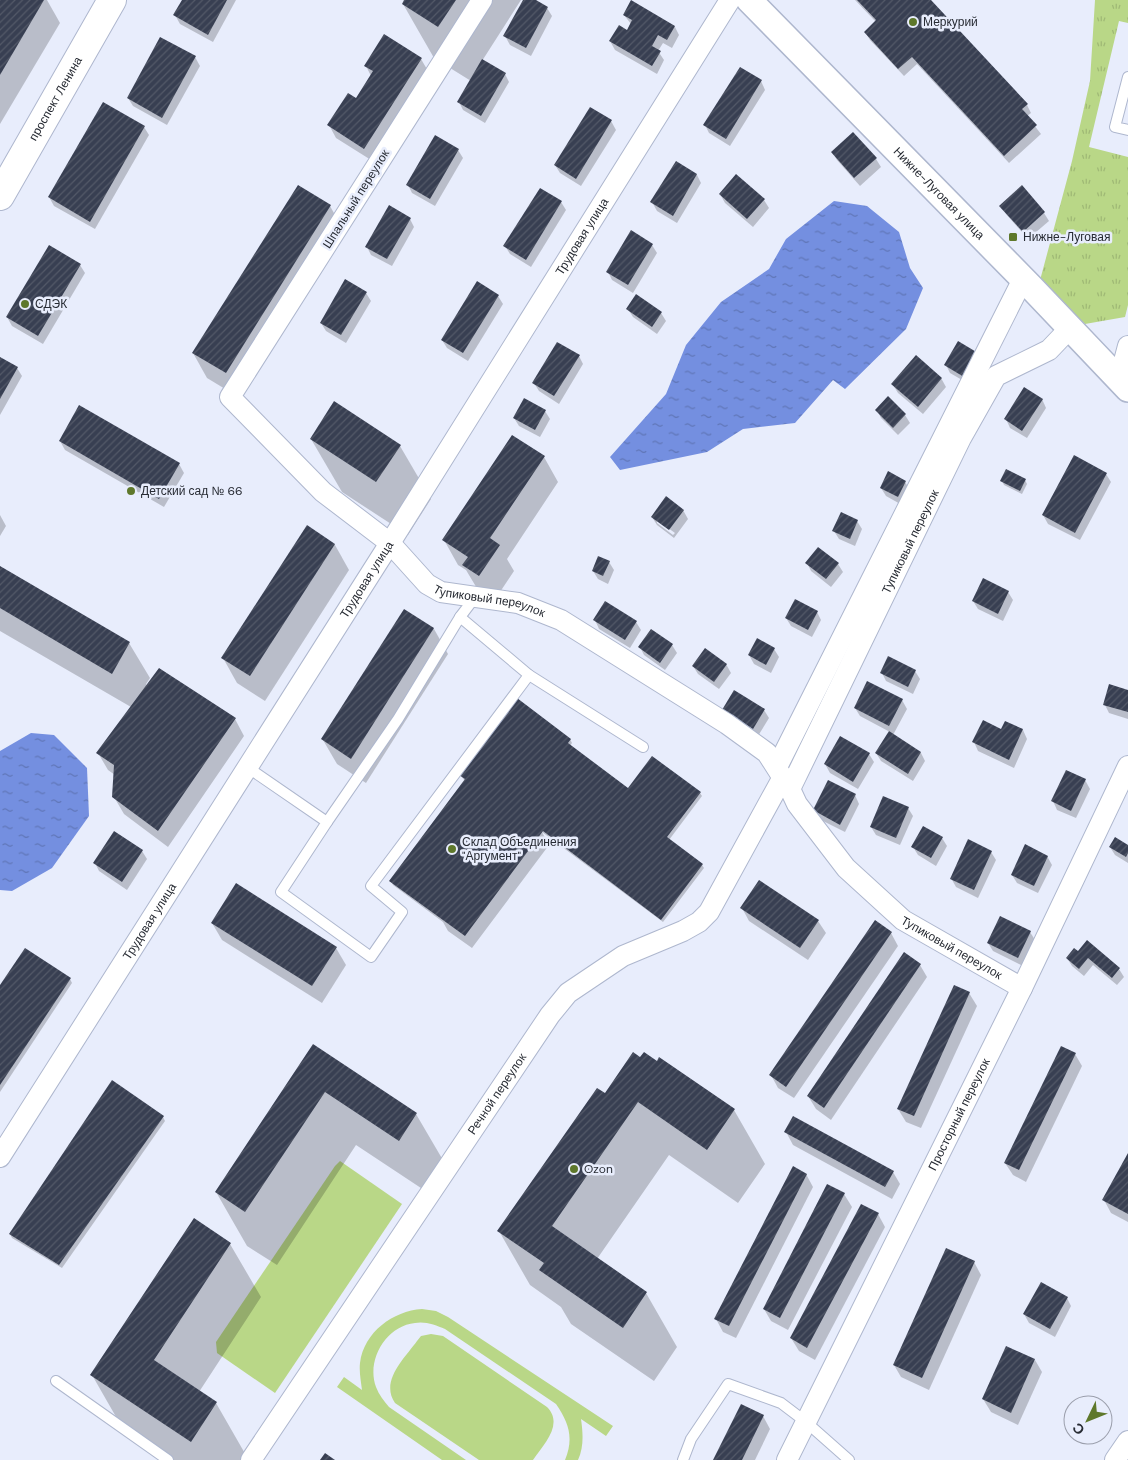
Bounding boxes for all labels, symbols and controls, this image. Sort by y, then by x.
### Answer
place label: Меркурий [923,14,978,30]
marker: Меркурий [907,16,919,28]
street label: проспект Ленина [25,54,86,144]
street label: Нижне-Луговая улица [890,144,988,243]
street label: Шпальный переулок [319,146,393,251]
street label: Трудовая улица [552,195,612,278]
place label: Нижне-Луговая [1023,229,1110,245]
marker: Нижне-Луговая [1007,231,1019,243]
place label: СДЭК [35,296,67,312]
marker: СДЭК [19,298,31,310]
place label: Детский сад № 66 [141,483,243,499]
marker: Детский сад № 66 [125,485,137,497]
street label: Тупиковый переулок [878,486,943,597]
street label: Трудовая улица [336,538,397,621]
street label: Тупиковый переулок [430,581,548,621]
place label: Склад Объединения "Аргумент" [462,834,576,864]
marker: Склад Объединения "Аргумент" [446,843,458,855]
street label: Трудовая улица [119,880,180,963]
street label: Тупиковый переулок [898,912,1006,983]
street label: Речной переулок [464,1050,530,1138]
street label: Просторный переулок [924,1055,994,1173]
place label: Ozon [584,1161,613,1177]
marker: Ozon [568,1163,580,1175]
north arrow [1063,1395,1113,1445]
text: С [1068,1419,1089,1439]

